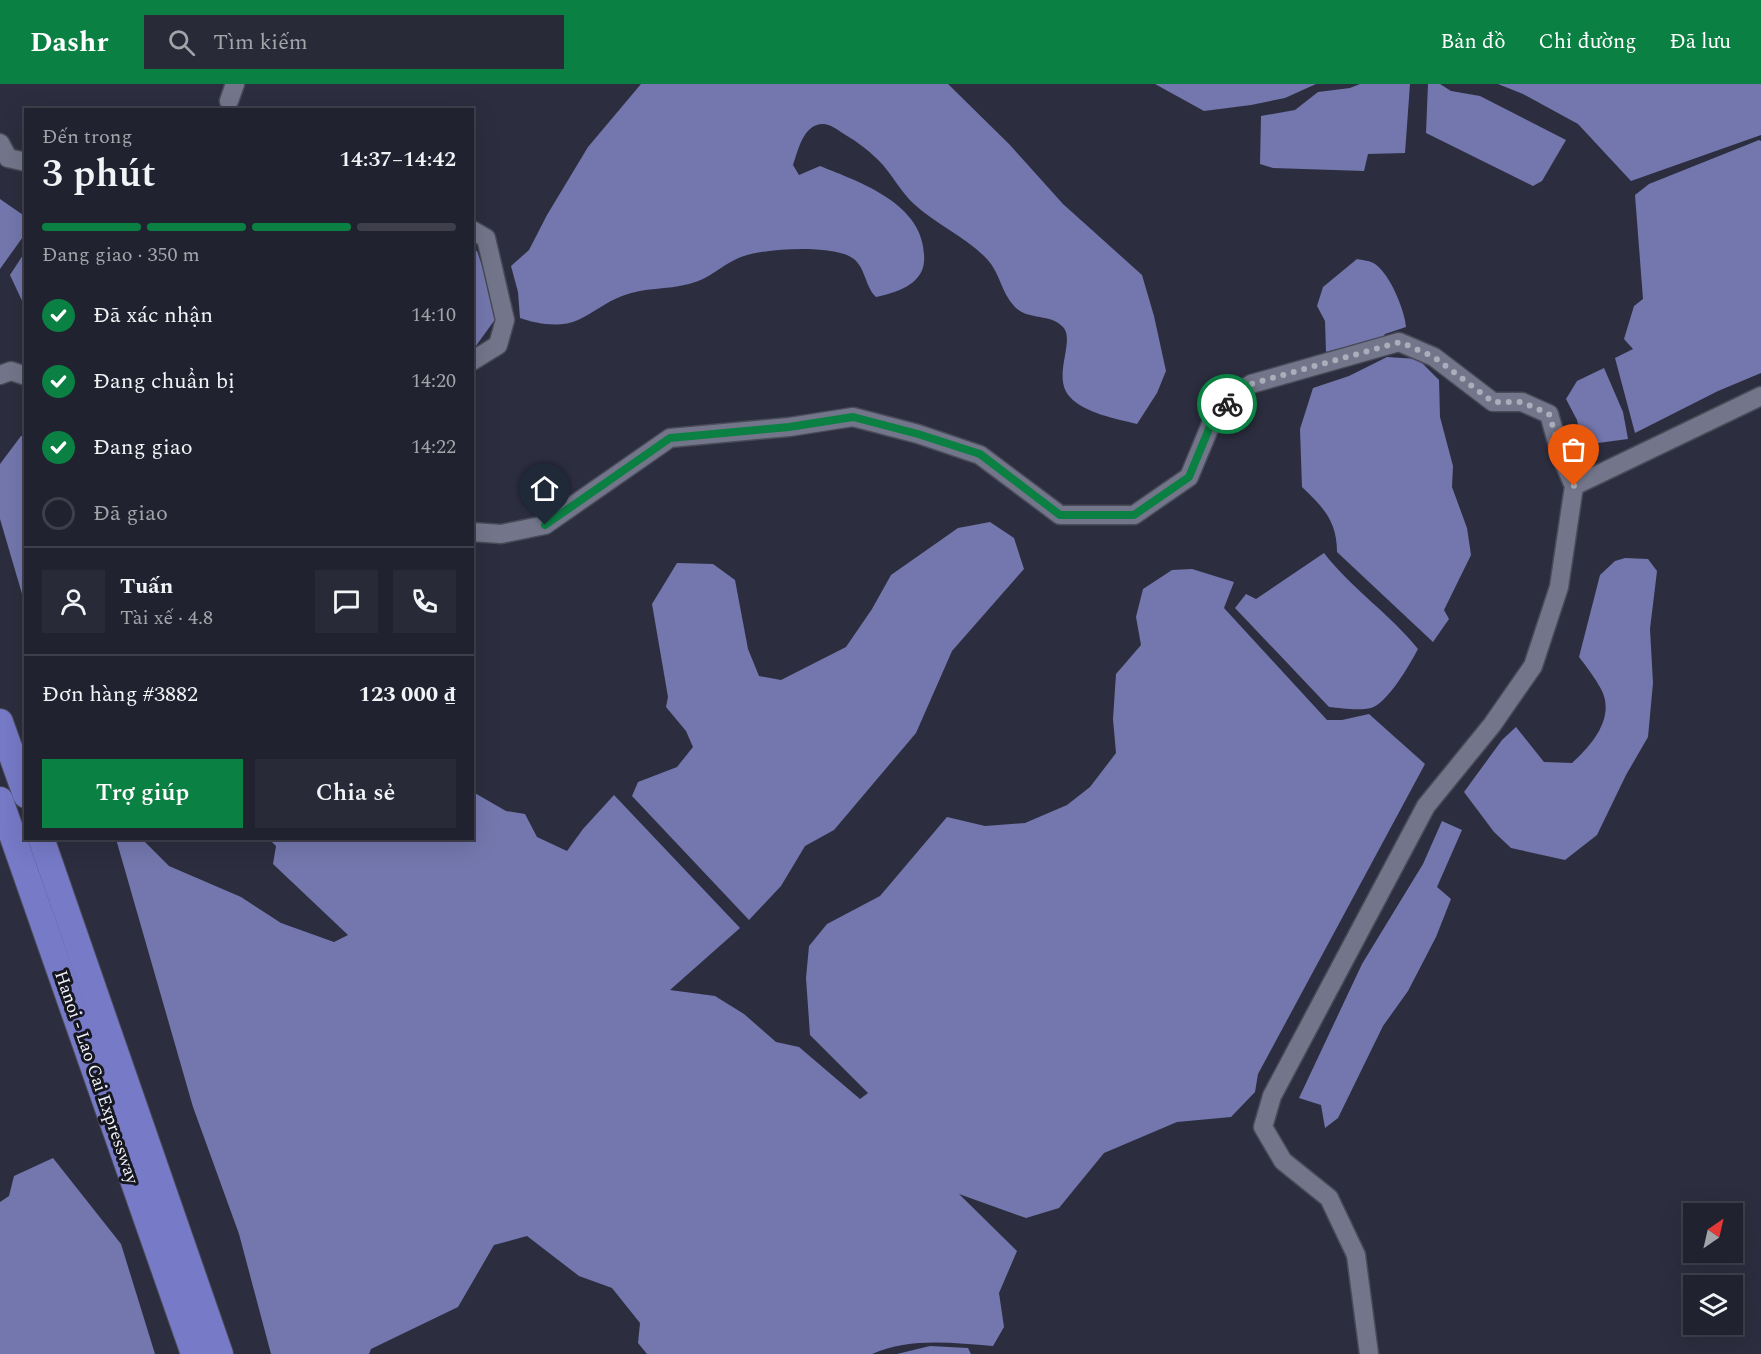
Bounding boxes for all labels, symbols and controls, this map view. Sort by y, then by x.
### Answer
search box [144,15,564,69]
text: Dashr [30,21,108,64]
icon: search [165,26,198,59]
text: Tìm kiếm [213,26,308,59]
text: Bản đồ [1441,26,1506,58]
text: Chỉ đường [1539,26,1636,58]
text: Đã lưu [1669,26,1731,58]
text: Đến trong [42,122,132,152]
text: 14:37–14:42 [339,143,456,176]
text: 3 phút [42,145,156,204]
text: Đang giao · 350 m [42,240,200,270]
icon: check [42,299,75,332]
text: Đã xác nhận [93,299,213,332]
text: 14:10 [411,300,456,330]
icon: check [42,365,75,398]
text: Đang chuẩn bị [93,365,235,398]
text: 14:20 [411,366,456,396]
courier [1197,374,1257,434]
icon: bike [1211,388,1244,421]
pin [1548,424,1599,486]
icon: check [42,431,75,464]
text: Đang giao [93,431,193,464]
text: 14:22 [411,432,456,462]
icon: bag [1557,433,1590,466]
pin [519,463,570,525]
icon: home [528,472,561,505]
text: Đã giao [93,497,168,530]
button: person [42,570,105,633]
text: Tuấn [120,570,173,603]
button: chat [315,570,378,633]
button: phone [393,570,456,633]
text: Tài xế · 4.8 [120,603,213,633]
text: Đơn hàng #3882 [42,678,198,711]
text: 123 000 ₫ [359,678,456,711]
button: Trợ giúp [42,759,243,828]
button: Chia sẻ [255,759,456,828]
street label: Hanoi - Lao Cai Expressway [47,967,146,1189]
north arrow [1683,1203,1743,1263]
map controls [1683,1203,1743,1335]
button: layers [1683,1275,1743,1335]

